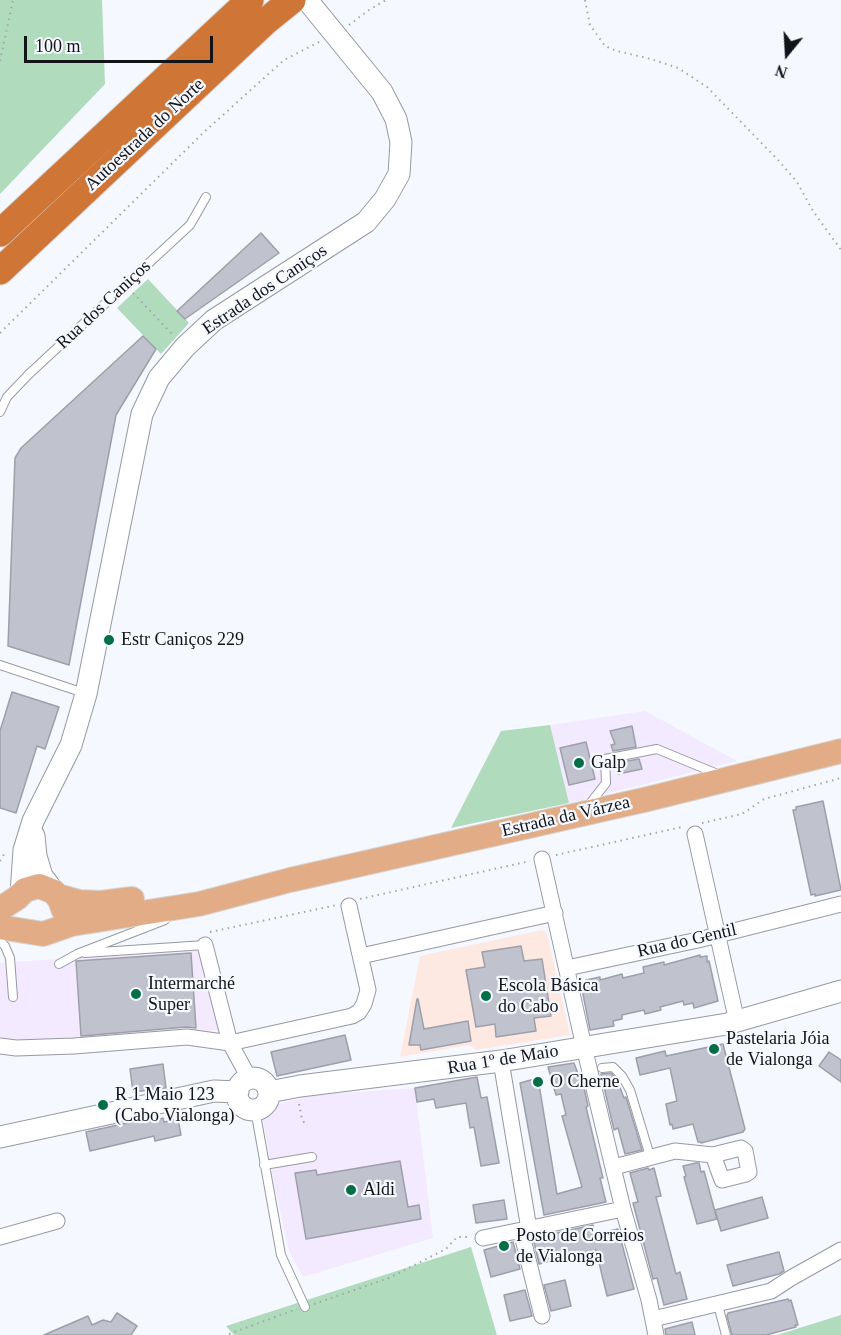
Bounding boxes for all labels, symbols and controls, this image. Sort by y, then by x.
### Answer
scale bar [27,24,216,62]
north arrow [757,24,817,84]
text: 100 m [35,36,81,56]
text: N [773,62,789,81]
street label: Autoestrada do Norte [81,74,209,196]
street label: Estrada dos Caniços [198,240,332,340]
street label: Rua dos Caniços [52,256,156,354]
place label: Estr Caniços 229 [121,629,244,651]
marker: Estr Caniços 229 [102,633,116,647]
place label: Galp [591,752,626,774]
marker: Galp [572,756,586,770]
street label: Estrada da Várzea [500,792,632,842]
street label: Rua do Gentil [635,919,739,963]
place label: Intermarché Super [148,973,235,1016]
place label: Escola Básica do Cabo [498,975,598,1018]
marker: Intermarché Super [129,987,143,1001]
marker: Escola Básica do Cabo [479,989,493,1003]
place label: Pastelaria Jóia de Vialonga [726,1028,829,1070]
street label: Rua 1º de Maio [446,1041,560,1079]
marker: Pastelaria Jóia de Vialonga [707,1042,721,1056]
place label: O Cherne [550,1071,619,1093]
marker: O Cherne [531,1075,545,1089]
place label: R 1 Maio 123 (Cabo Vialonga) [115,1084,234,1126]
marker: R 1 Maio 123 (Cabo Vialonga) [96,1098,110,1112]
place label: Aldi [363,1179,395,1201]
marker: Aldi [344,1183,358,1197]
place label: Posto de Correios de Vialonga [516,1225,644,1268]
marker: Posto de Correios de Vialonga [497,1239,511,1253]

